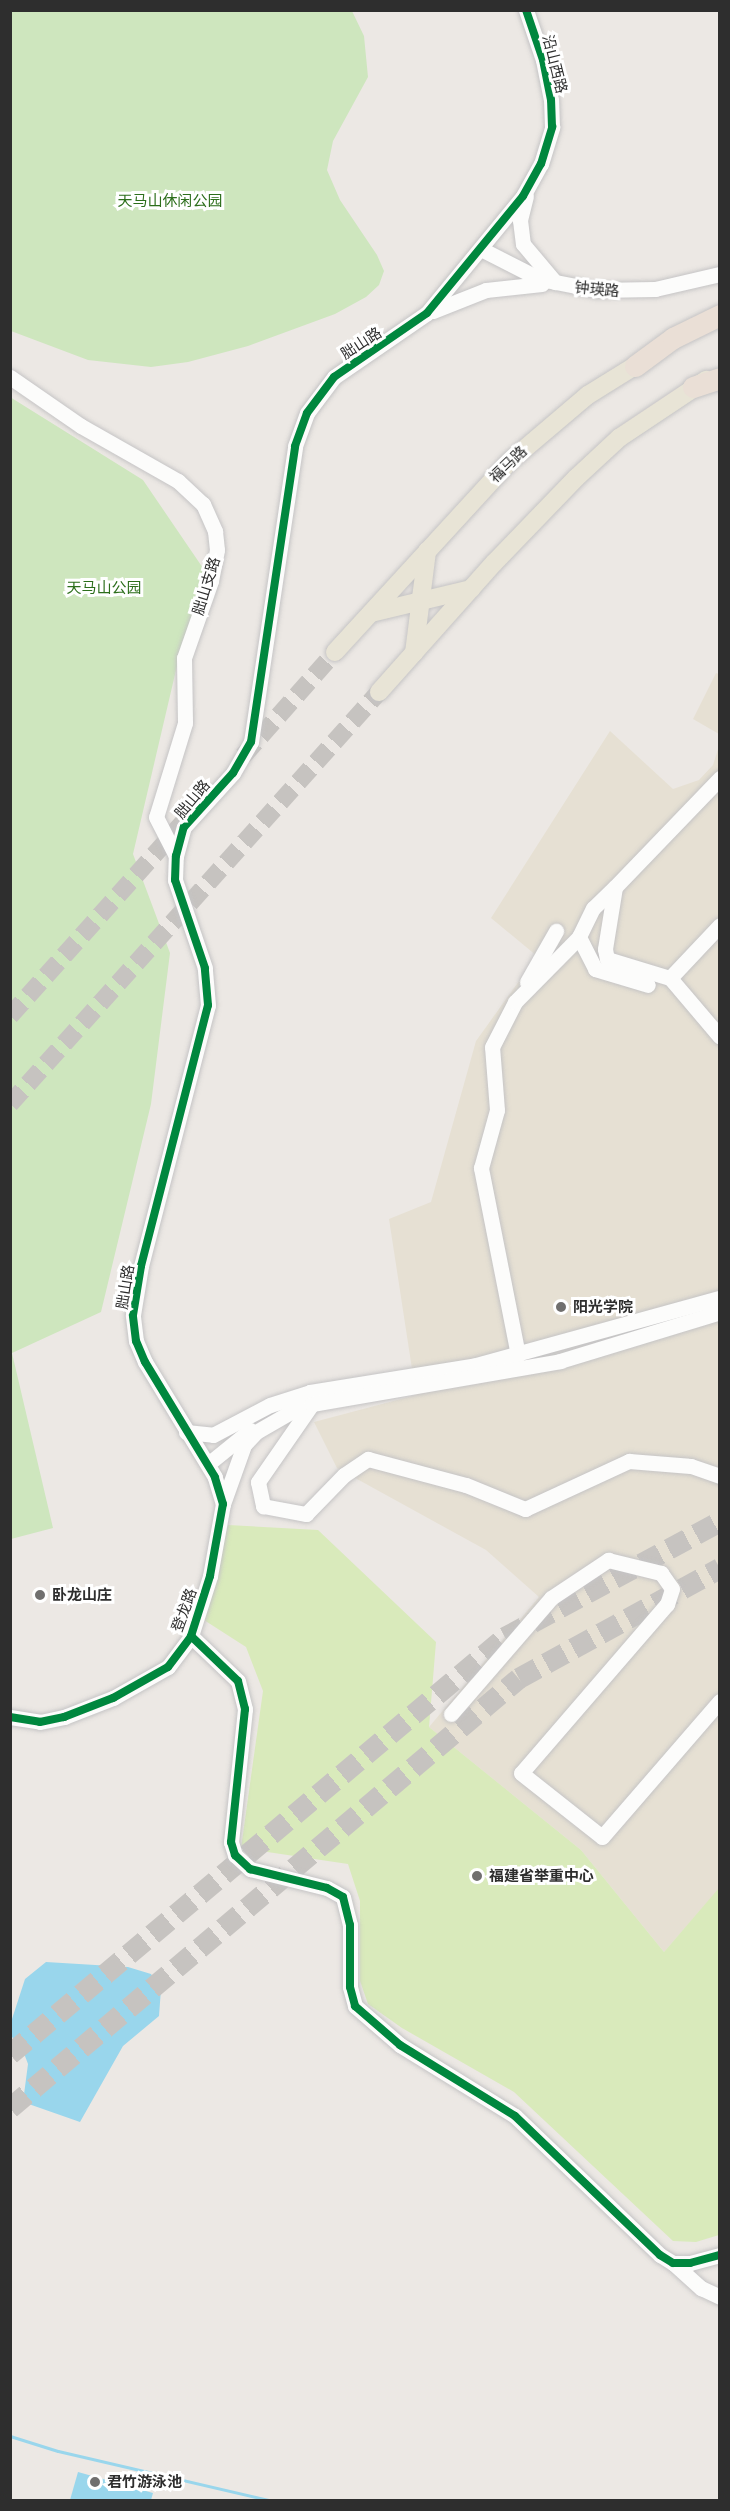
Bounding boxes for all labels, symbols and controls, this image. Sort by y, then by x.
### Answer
street label: 沿山西路 [539,33,571,95]
park label: 天马山休闲公园 [118,192,222,210]
street label: 钟瑛路 [574,278,620,300]
street label: 胐山路 [337,323,385,363]
street label: 福马路 [486,442,530,486]
street label: 胐山支路 [189,555,223,617]
park label: 天马山公园 [67,579,141,597]
street label: 胐山路 [171,776,213,822]
street label: 胐山路 [113,1263,137,1311]
place label: 阳光学院 [573,1298,633,1316]
marker: 阳光学院 [554,1300,568,1314]
place label: 卧龙山庄 [52,1586,112,1604]
street label: 登龙路 [168,1586,200,1634]
marker: 卧龙山庄 [33,1588,47,1602]
place label: 福建省举重中心 [489,1867,594,1885]
marker: 福建省举重中心 [470,1869,484,1883]
place label: 君竹游泳池 [107,2473,182,2491]
marker: 君竹游泳池 [88,2475,102,2489]

